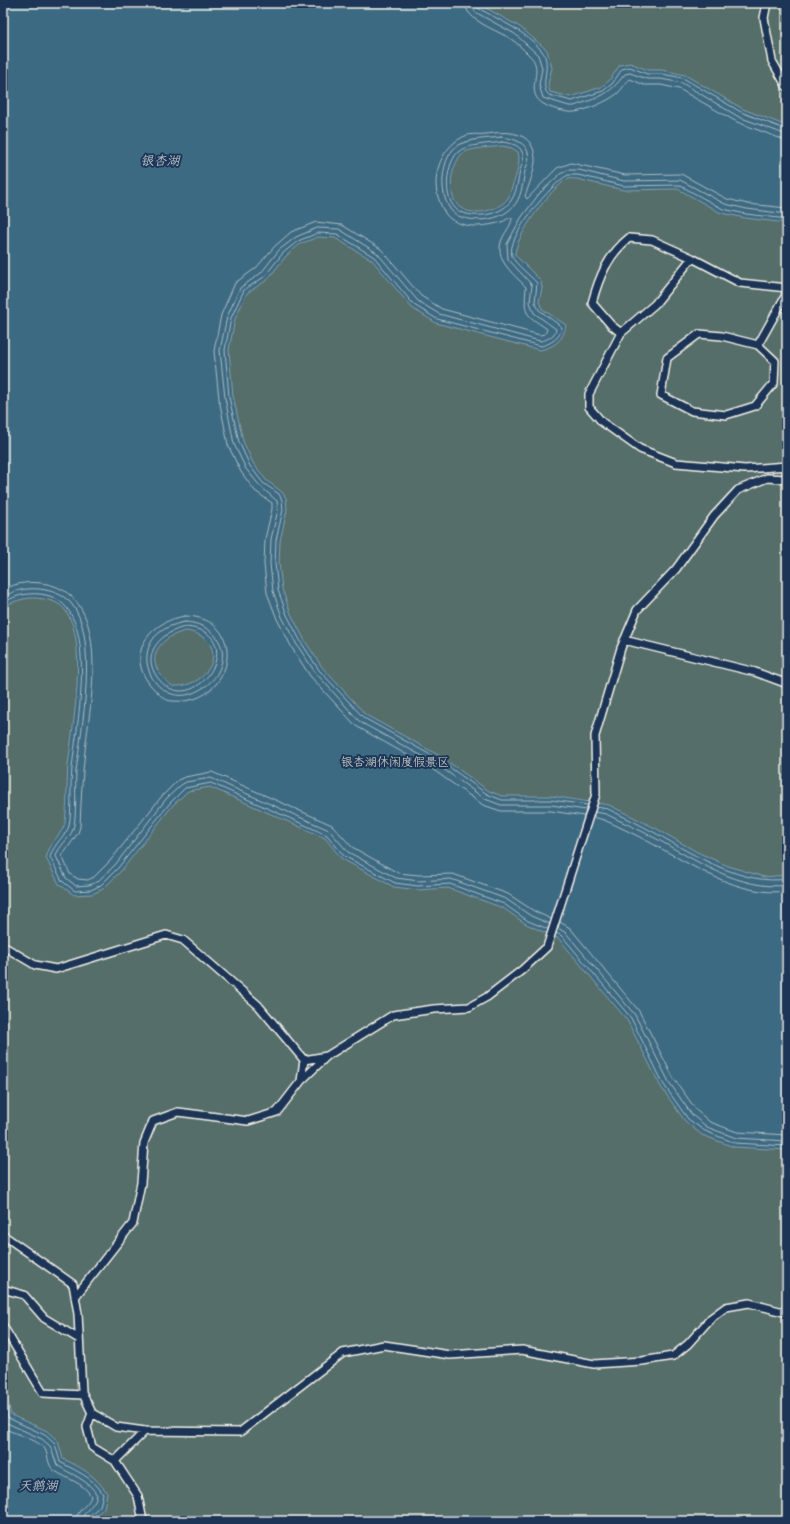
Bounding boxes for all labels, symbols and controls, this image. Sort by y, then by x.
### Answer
water label: 银杏湖 [140,153,181,168]
park label: 银杏湖休闲度假景区 [341,755,449,769]
water label: 天鹅湖 [18,1478,59,1493]

